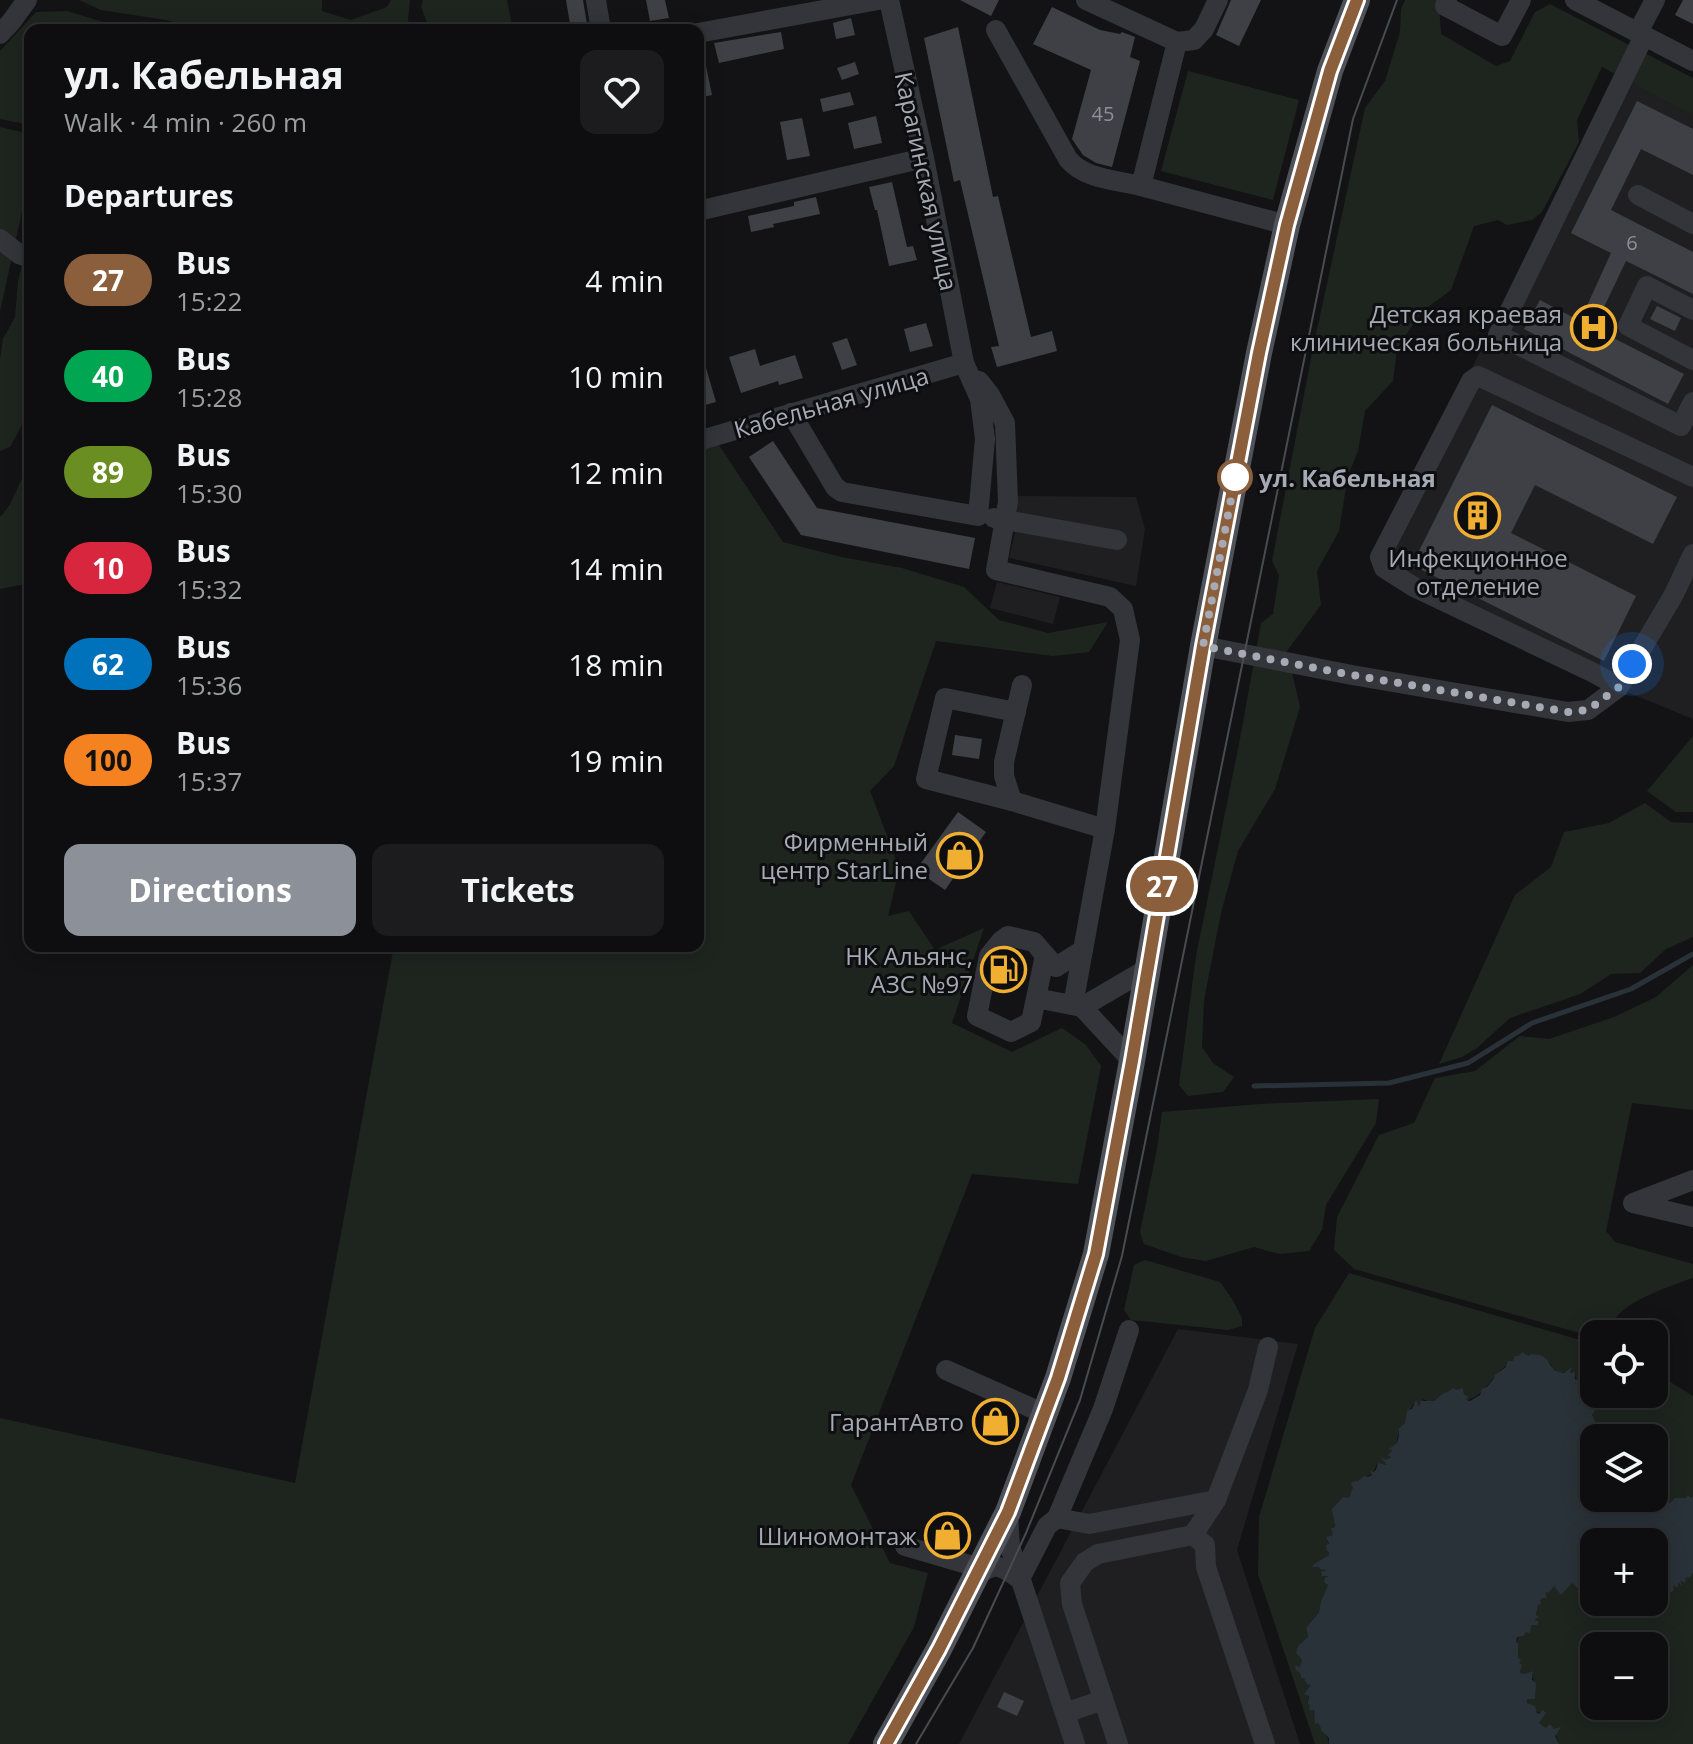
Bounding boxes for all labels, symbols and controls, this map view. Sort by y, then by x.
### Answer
text: ул. Кабельная [64,48,344,100]
button: heart [580,50,664,134]
street label: Карагинская улица [888,69,966,293]
house number: 45 [1092,100,1114,127]
text: Walk · 4 min · 260 m [64,104,307,140]
text: Departures [64,175,234,216]
house number: 6 [1626,229,1638,256]
text: Bus [176,242,231,283]
text: 4 min [585,260,664,301]
text: 27 [92,261,124,299]
text: 15:22 [176,283,242,319]
place label: Детская краевая клиническая больница [1290,297,1562,358]
hospital icon: Детская краевая клиническая больница [1569,303,1617,351]
text: Bus [176,338,231,379]
text: 10 min [568,356,664,397]
text: 40 [92,357,124,395]
street label: Кабельная улица [730,358,932,446]
text: 15:28 [176,379,242,415]
text: Bus [176,434,231,475]
text: 12 min [568,452,664,493]
text: 89 [92,453,124,491]
marker: ул. Кабельная [1218,460,1252,494]
place label: ул. Кабельная [1259,461,1436,494]
text: 15:30 [176,475,242,511]
building icon: Инфекционное отделение [1454,491,1502,539]
text: Bus [176,530,231,571]
place label: Инфекционное отделение [1388,541,1568,602]
text: 14 min [568,548,664,589]
text: 10 [92,549,124,587]
text: 15:32 [176,571,242,607]
text: Bus [176,626,231,667]
text: 18 min [568,644,664,685]
your location [1612,644,1652,684]
text: 62 [92,645,124,683]
text: 15:36 [176,667,242,703]
text: Bus [176,722,231,763]
text: 19 min [568,740,664,781]
text: 100 [84,741,132,779]
text: 15:37 [176,763,242,799]
place label: Фирменный центр StarLine [760,825,928,886]
shop icon: Фирменный центр StarLine [935,831,983,879]
button: Directions [64,844,356,936]
button: Tickets [372,844,664,936]
line badge: 27 [1126,860,1198,912]
text: 27 [1146,867,1178,905]
place label: НК Альянс, АЗС №97 [845,939,973,1000]
fuel station icon: НК Альянс, АЗС №97 [980,945,1028,993]
map controls [1580,1320,1668,1720]
button: locate [1580,1320,1668,1408]
shop icon: ГарантАвто [971,1397,1019,1445]
place label: ГарантАвто [829,1405,964,1438]
button: layers [1580,1424,1668,1512]
shop icon: Шиномонтаж [924,1511,972,1559]
place label: Шиномонтаж [758,1519,917,1552]
button: + [1580,1528,1668,1616]
button: − [1580,1632,1668,1720]

